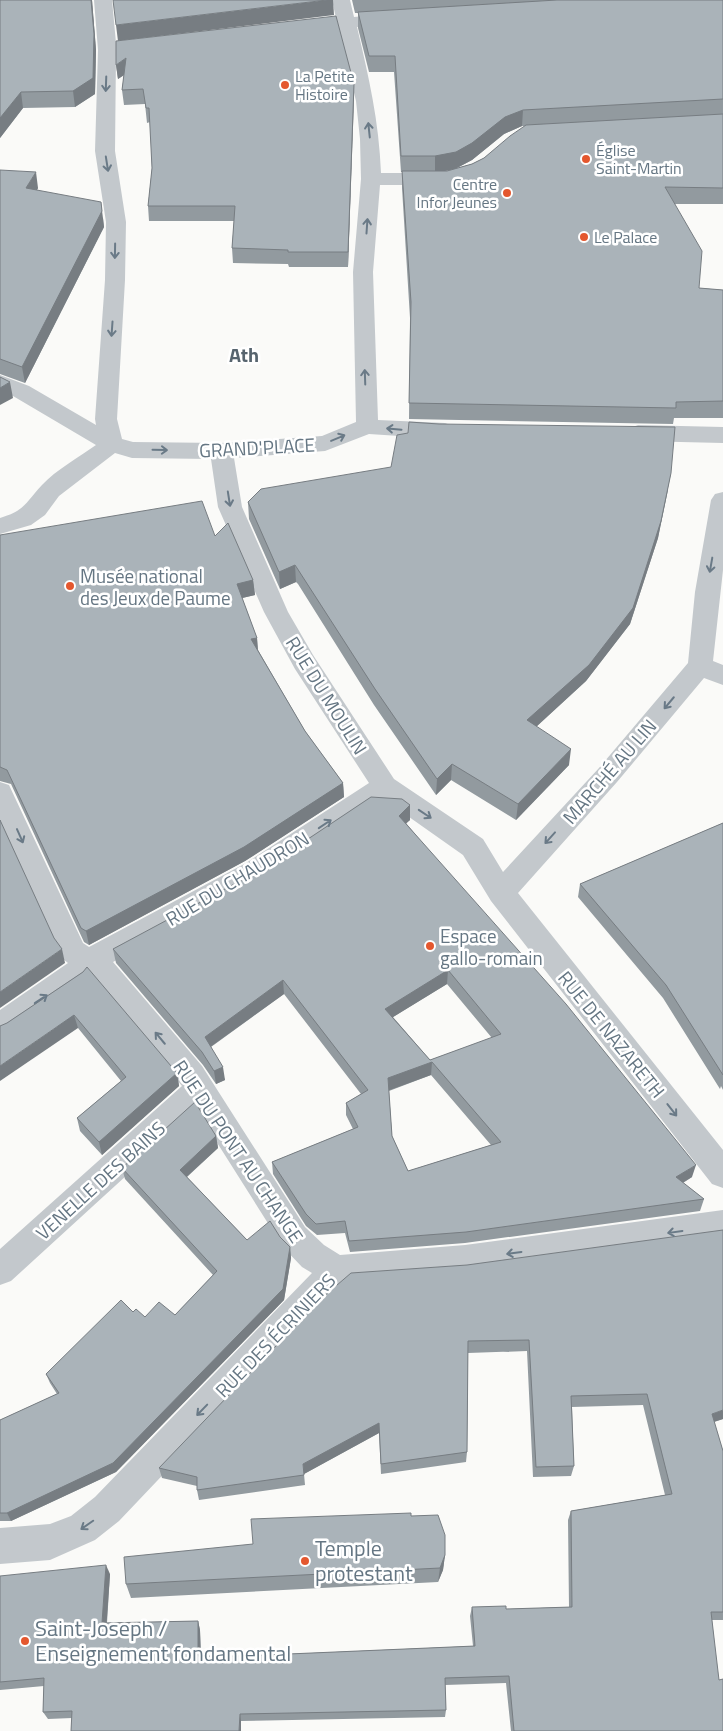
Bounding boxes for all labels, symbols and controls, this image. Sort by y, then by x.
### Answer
place label: La Petite Histoire [295,64,354,106]
one-way arrow [101,75,110,91]
marker: La Petite Histoire [279,79,291,91]
one-way arrow [364,123,374,139]
place label: Église Saint-Martin [596,138,682,180]
marker: Église Saint-Martin [580,153,592,165]
one-way arrow [102,155,112,171]
place label: Centre Infor Jeunes [417,172,497,214]
marker: Centre Infor Jeunes [501,187,513,199]
one-way arrow [362,218,372,234]
place label: Le Palace [594,225,657,249]
marker: Le Palace [578,231,590,243]
one-way arrow [110,242,120,259]
one-way arrow [107,320,116,336]
district label: Ath [229,339,259,370]
one-way arrow [360,369,370,386]
one-way arrow [387,424,403,434]
street label: GRAND'PLACE [198,429,316,465]
one-way arrow [330,432,345,442]
one-way arrow [151,445,167,455]
one-way arrow [224,491,234,507]
one-way arrow [706,557,716,573]
place label: Musée national des Jeux de Paume [80,561,231,612]
marker: Musée national des Jeux de Paume [64,580,76,592]
street label: RUE DU MOULIN [279,630,375,760]
one-way arrow [663,696,674,709]
street label: MARCHÉ AU LIN [555,712,663,830]
one-way arrow [418,809,432,819]
one-way arrow [318,819,332,829]
street label: RUE DU CHAUDRON [160,824,314,932]
one-way arrow [15,828,25,843]
one-way arrow [544,832,556,845]
place label: Espace gallo-romain [440,921,543,972]
marker: Espace gallo-romain [424,940,436,952]
street label: RUE DE NAZARETH [552,964,672,1104]
one-way arrow [33,994,47,1004]
one-way arrow [154,1032,165,1045]
street label: RUE DU PONT AU CHANGE [167,1054,311,1248]
one-way arrow [667,1103,678,1116]
street label: VENELLE DES BAINS [29,1114,171,1246]
one-way arrow [667,1227,683,1237]
one-way arrow [506,1248,522,1258]
street label: RUE DES ÉCRINIERS [208,1266,342,1404]
one-way arrow [196,1404,208,1417]
one-way arrow [80,1520,94,1530]
place label: Temple protestant [315,1531,413,1590]
marker: Temple protestant [299,1555,311,1567]
place label: Saint-Joseph / Enseignement fondamental [35,1611,291,1670]
marker: Saint-Joseph / Enseignement fondamental [19,1635,31,1647]

